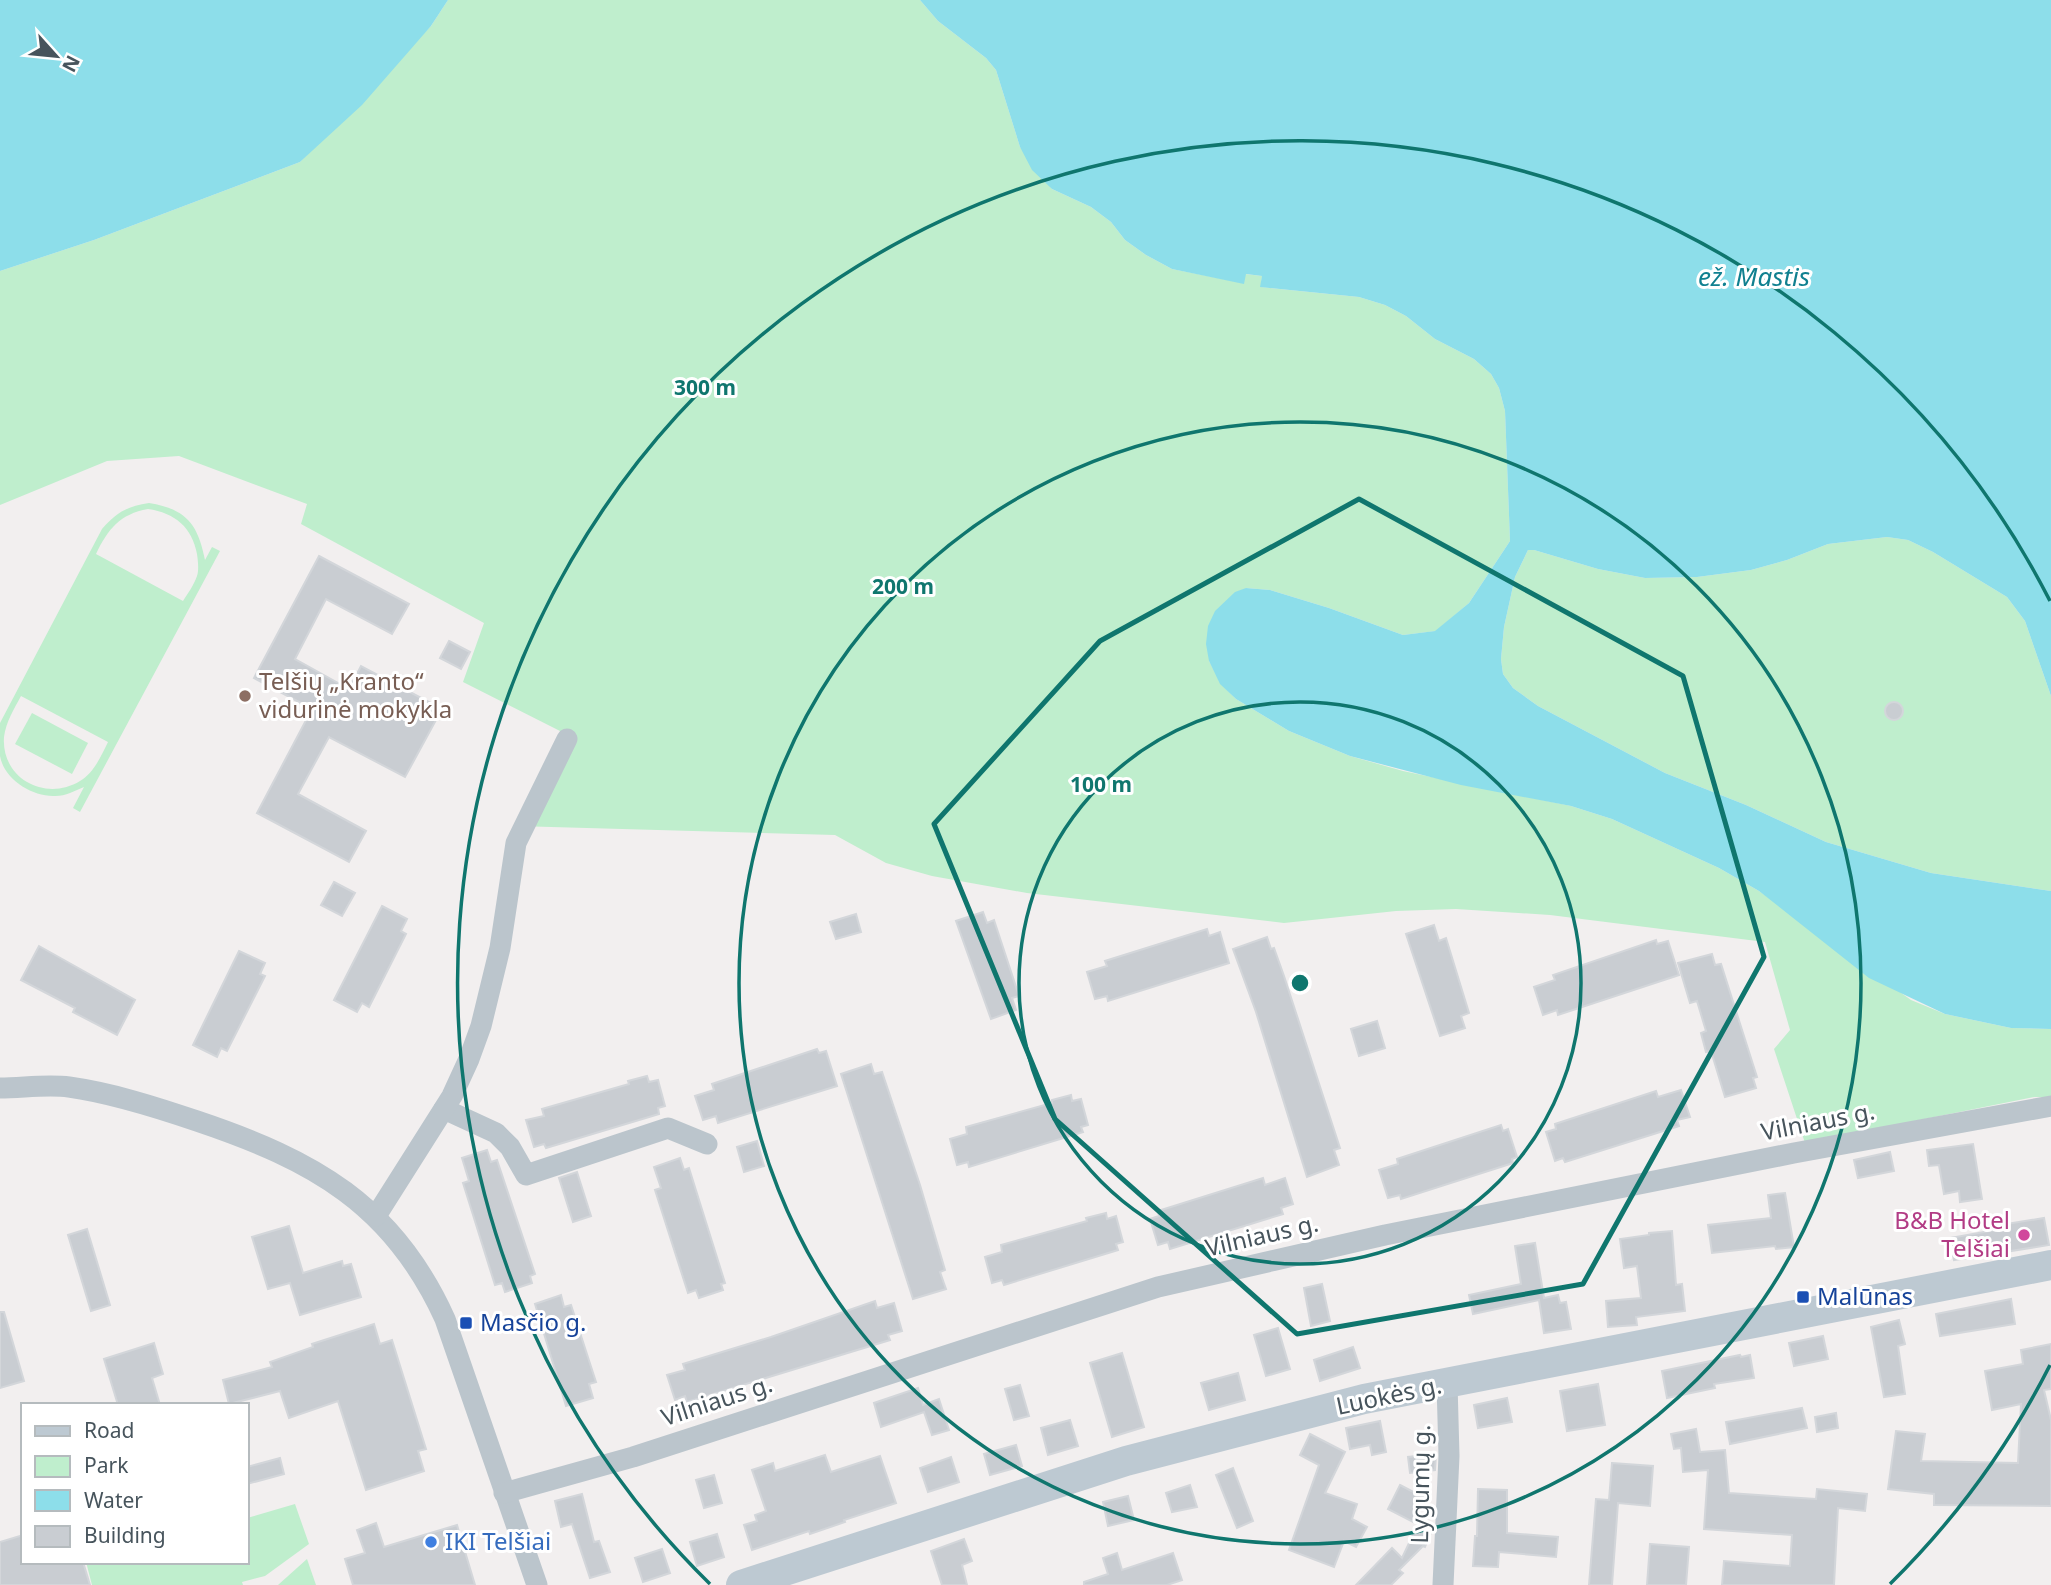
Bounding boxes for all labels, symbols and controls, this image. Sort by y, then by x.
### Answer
north arrow [21,21,91,91]
text: N [56,51,86,77]
water label: ež. Mastis [1698,258,1810,294]
text: 300 m [674,373,736,401]
text: 200 m [872,572,934,600]
place label: Telšių „Kranto“ vidurinė mokykla [259,664,452,725]
marker: Telšių „Kranto“ vidurinė mokykla [237,688,253,704]
text: 100 m [1070,770,1132,798]
centre of rings [1288,971,1312,995]
street label: Vilniaus g. [1758,1093,1877,1148]
place label: B&B Hotel Telšiai [1894,1203,2010,1264]
street label: Vilniaus g. [1202,1206,1321,1264]
marker: B&B Hotel Telšiai [2016,1227,2032,1243]
place label: Malūnas [1817,1279,1913,1312]
marker: Malūnas [1795,1289,1811,1305]
place label: Masčio g. [480,1305,586,1338]
marker: Masčio g. [458,1315,474,1331]
street label: Vilniaus g. [657,1366,776,1433]
street label: Luokės g. [1333,1367,1445,1422]
legend [21,1403,248,1564]
text: Road [84,1416,134,1444]
street label: Lygumų g. [1402,1424,1437,1544]
text: Park [84,1451,129,1479]
text: Water [84,1486,143,1514]
text: Building [84,1521,166,1549]
place label: IKI Telšiai [445,1524,551,1557]
marker: IKI Telšiai [423,1534,439,1550]

